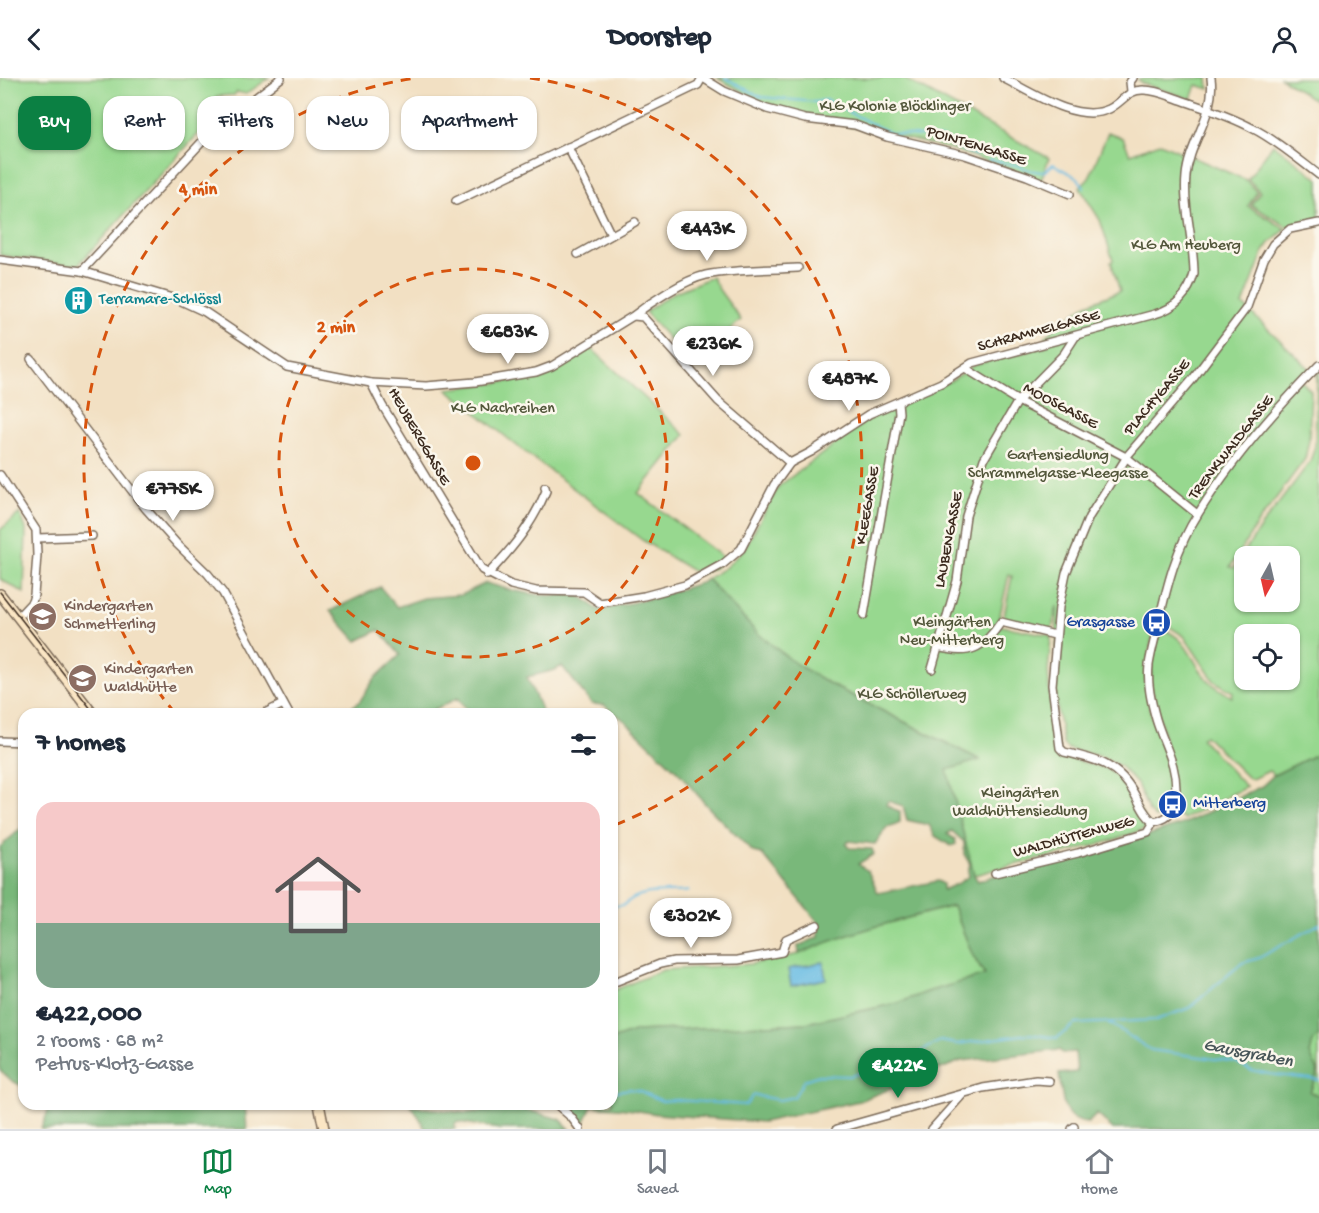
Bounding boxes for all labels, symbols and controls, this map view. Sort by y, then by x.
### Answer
icon: back [18,23,51,56]
text: Doorstep [608,23,711,55]
icon: person [1268,23,1301,56]
chip: Buy [18,96,91,150]
chip: Rent [103,96,185,150]
chip: Filters [197,96,294,150]
chip: New [306,96,389,150]
chip: Apartment [401,96,537,150]
park label: KLG Kolonie Blöcklinger [820,98,972,117]
street label: POINTENGASSE [923,122,1029,172]
text: 4 min [178,180,217,201]
pin: €443K [665,211,749,262]
text: €443K [681,219,733,242]
park label: KLG Am Heuberg [1131,237,1241,256]
building icon: Terramare-Schlössl [62,284,94,316]
place label: Terramare-Schlössl [98,291,221,310]
street label: SCHRAMMELGASSE [976,306,1103,357]
pin: €683K [466,314,550,365]
text: 2 min [317,318,356,339]
text: €683K [481,322,535,345]
pin: €236K [671,326,755,377]
text: €236K [686,334,740,357]
street label: PLACHYGASSE [1120,355,1196,441]
pin: €487K [807,361,891,412]
text: €487K [822,369,876,392]
street label: MOOSGASSE [1019,379,1102,435]
street label: HEUBERGGASSE [382,385,454,490]
street label: TRENKWALDGASSE [1185,391,1279,505]
park label: KLG Nachreihen [451,400,555,419]
park label: Gartensiedlung Schrammelgasse-Kleegasse [968,447,1149,484]
centre of rings [463,453,483,473]
street label: KLEEGASSE [853,464,885,547]
pin: €775K [131,471,215,522]
text: €775K [146,479,200,502]
street label: LAUBENGASSE [931,489,969,590]
north arrow [1234,546,1300,612]
map controls [1234,546,1300,690]
place label: Kindergarten Schmetterling [64,598,156,635]
school or university icon: Kindergarten Schmetterling [27,600,59,632]
bus stop icon: Grasgasse [1140,607,1172,639]
park label: Kleingärten Neu-Mitterberg [900,614,1004,651]
place label: Grasgasse [1066,614,1136,633]
button: locate [1234,624,1300,690]
place label: Kindergarten Waldhütte [104,661,194,698]
school or university icon: Kindergarten Waldhütte [67,663,99,695]
park label: KLG Schöllerweg [857,686,967,705]
icon: filters [567,728,600,761]
text: 7 homes [36,729,125,760]
park label: Kleingärten Waldhüttensiedlung [952,785,1088,822]
bus stop icon: Mitterberg [1156,788,1188,820]
place label: Mitterberg [1193,795,1266,814]
street label: WALDHÜTTENWEG [1012,813,1137,863]
icon: home [264,841,372,949]
pin: €302K [649,898,733,949]
text: €302K [664,906,718,929]
text: €422,000 [36,1000,142,1031]
text: 2 rooms · 68 m² [36,1031,164,1054]
water label: Gausgraben [1202,1035,1295,1073]
pin: €422K [856,1048,940,1099]
text: Petrus-Klotz-Gasse [36,1054,193,1077]
text: €422K [872,1056,924,1079]
tab: Map [201,1145,234,1200]
tab: Saved [637,1145,678,1200]
tab: Home [1081,1145,1118,1200]

